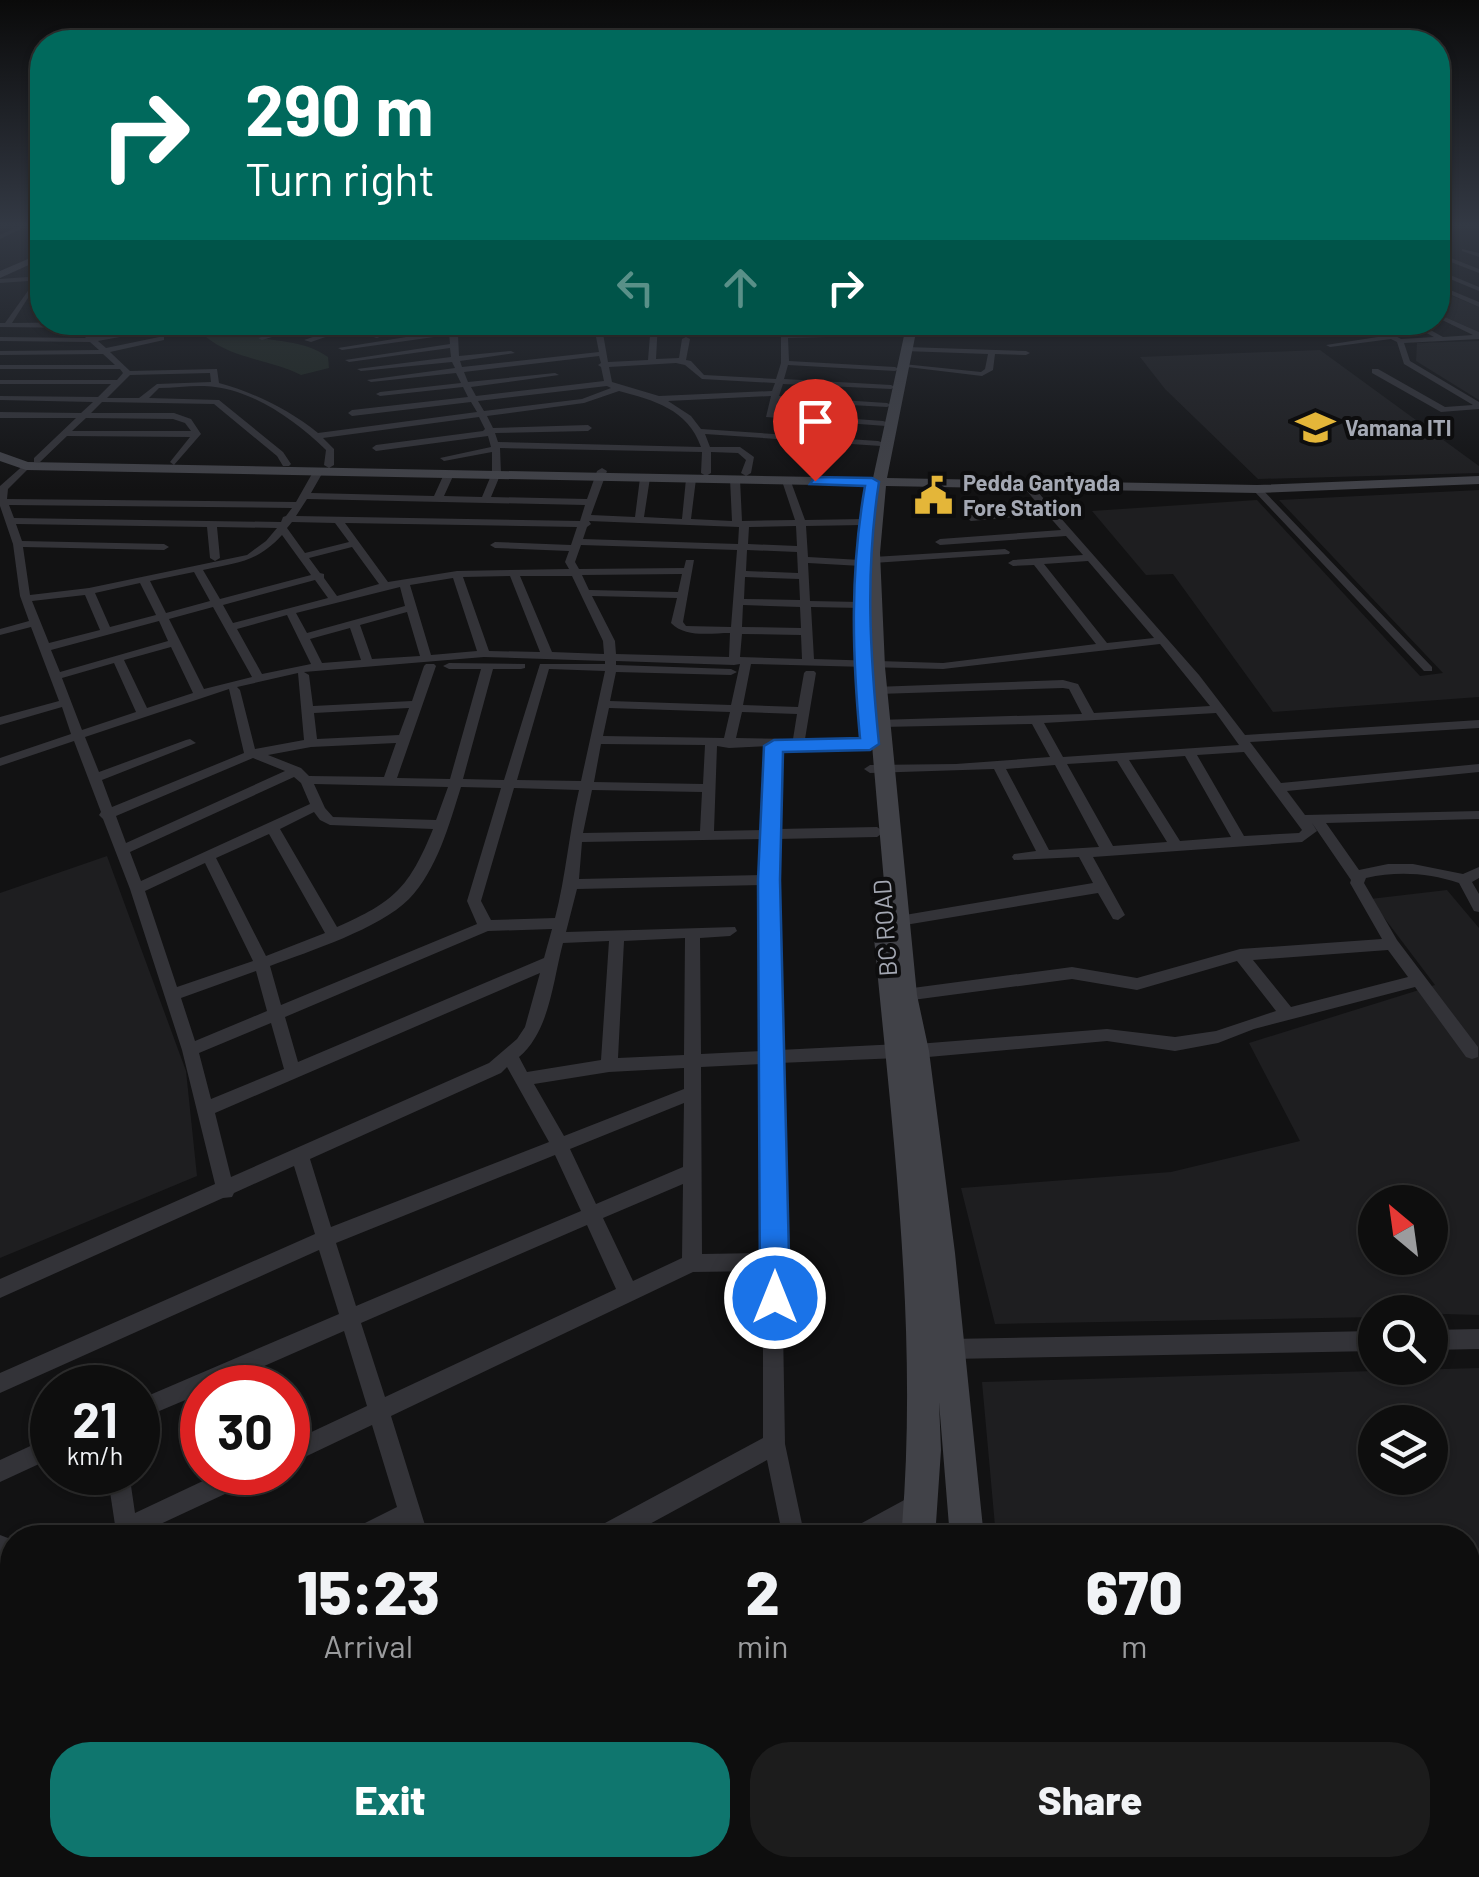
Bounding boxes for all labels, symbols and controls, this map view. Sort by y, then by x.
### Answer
text: 290 m [245,66,434,150]
icon: right [80,70,210,200]
text: Turn right [245,151,435,205]
icon: left [608,260,663,315]
icon: ahead [713,260,768,315]
icon: right [818,260,873,315]
pin [773,379,858,482]
icon: arrive [788,394,843,449]
school or university icon: Vamana ITI [1294,406,1336,448]
place label: Vamana ITI [1345,414,1451,440]
place label: Pedda Gantyada Fore Station [963,469,1120,520]
public building icon: Pedda Gantyada Fore Station [912,474,954,516]
street label: BC ROAD [866,878,902,978]
north arrow [1358,1185,1448,1275]
map controls [1358,1185,1448,1495]
position arrow [723,1246,827,1350]
button: search [1358,1295,1448,1385]
speed limit sign: 30 [180,1365,310,1495]
text: 21 [72,1388,118,1448]
button: layers [1358,1405,1448,1495]
text: km/h [67,1440,123,1470]
text: 15:23 [297,1555,440,1627]
text: 2 [746,1555,780,1627]
text: 670 [1086,1555,1183,1627]
text: Arrival [324,1626,413,1664]
text: min [737,1626,789,1664]
text: m [1121,1626,1147,1664]
button: Exit [50,1742,730,1857]
button: Share [750,1742,1430,1857]

